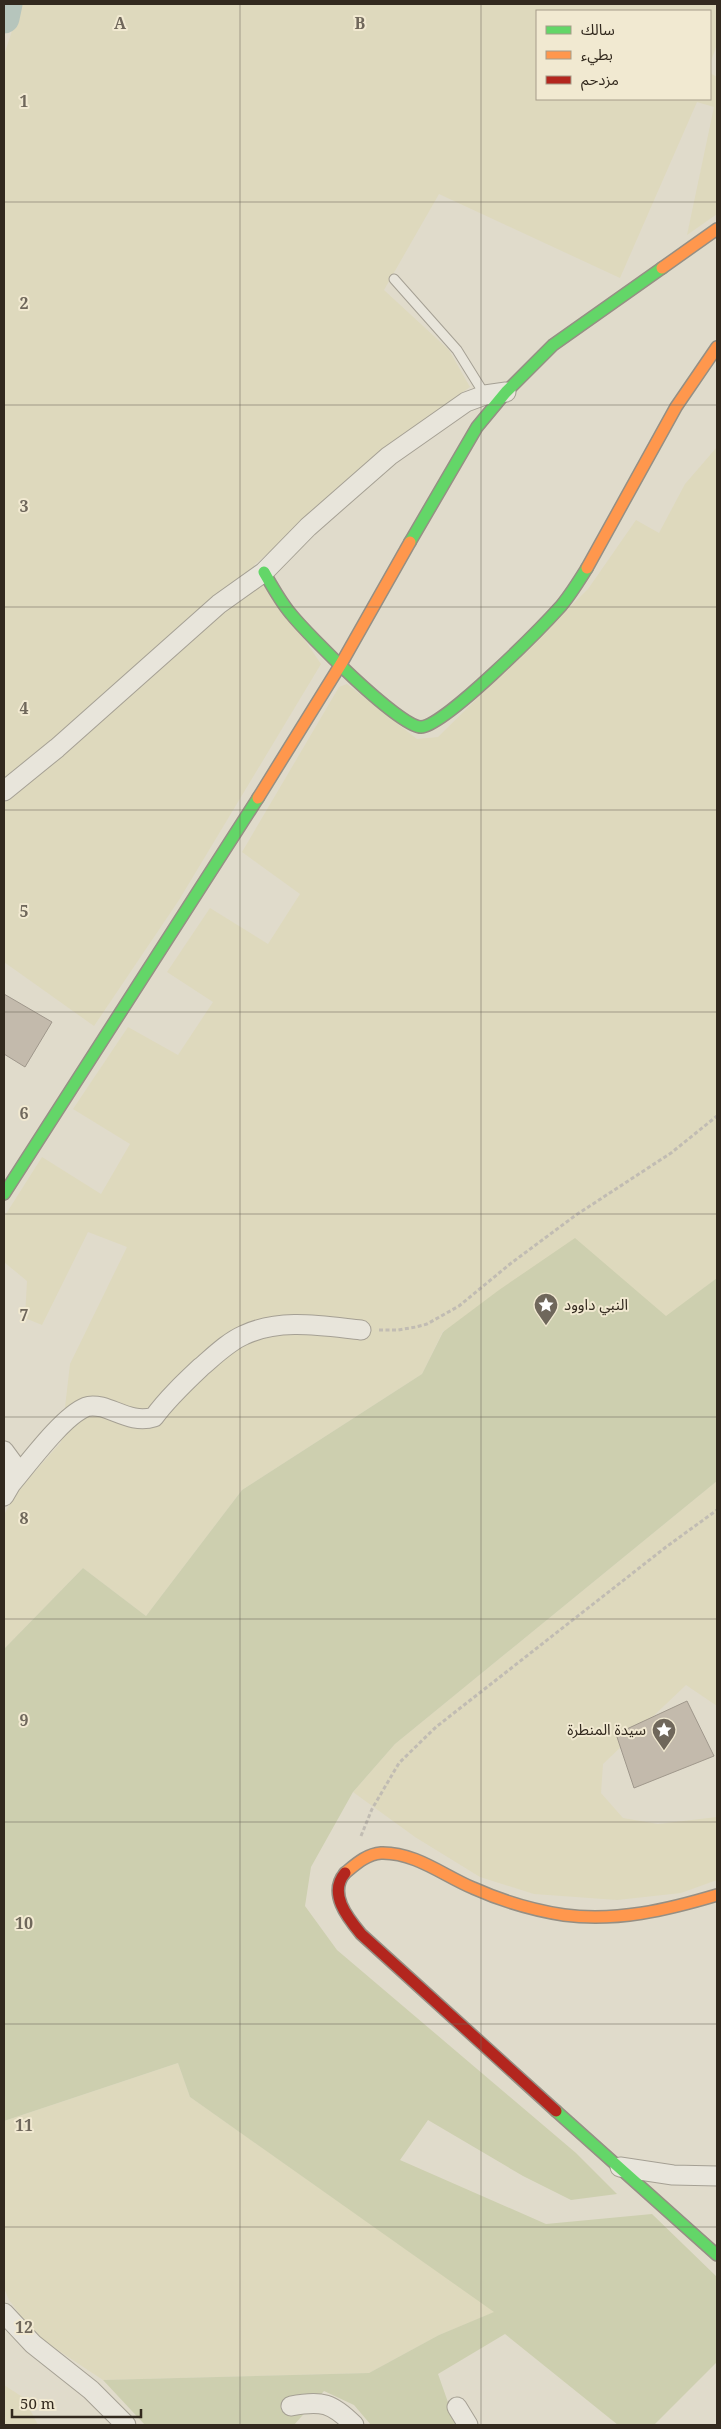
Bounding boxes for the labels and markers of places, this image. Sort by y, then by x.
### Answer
place icon: النبي داوود [533,1292,559,1326]
place label: النبي داوود [564,1294,628,1316]
place icon: سيدة المنطرة [651,1717,677,1751]
place label: سيدة المنطرة [567,1719,646,1739]

